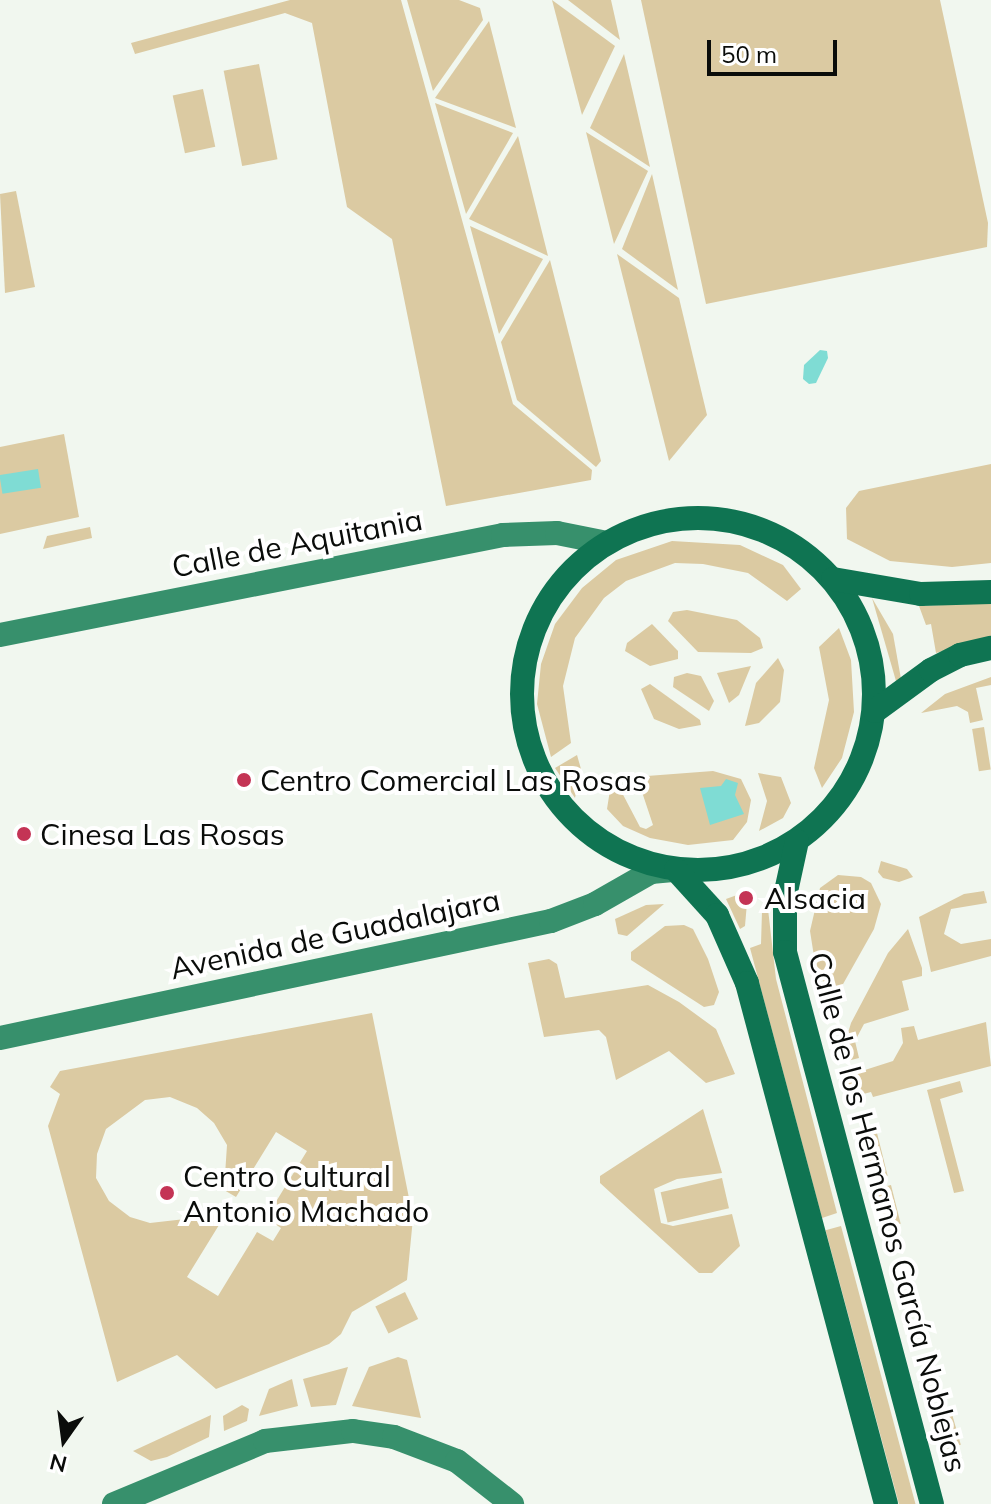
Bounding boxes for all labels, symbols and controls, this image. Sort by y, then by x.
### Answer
scale bar [711,24,841,74]
text: 50 m [721,39,777,69]
street label: Calle de Aquitania [169,501,425,585]
place label: Centro Comercial Las Rosas [260,762,647,798]
marker: Centro Comercial Las Rosas [235,771,253,789]
place label: Cinesa Las Rosas [40,816,285,852]
marker: Cinesa Las Rosas [15,825,33,843]
place label: Alsacia [764,880,866,916]
street label: Avenida de Guadalajara [167,881,503,987]
marker: Alsacia [735,887,757,909]
street label: Calle de los Hermanos García Noblejas [801,948,975,1476]
place label: Centro Cultural Antonio Machado [183,1158,429,1228]
marker: Centro Cultural Antonio Machado [158,1184,176,1202]
north arrow [24,1400,104,1480]
text: N [47,1448,70,1479]

